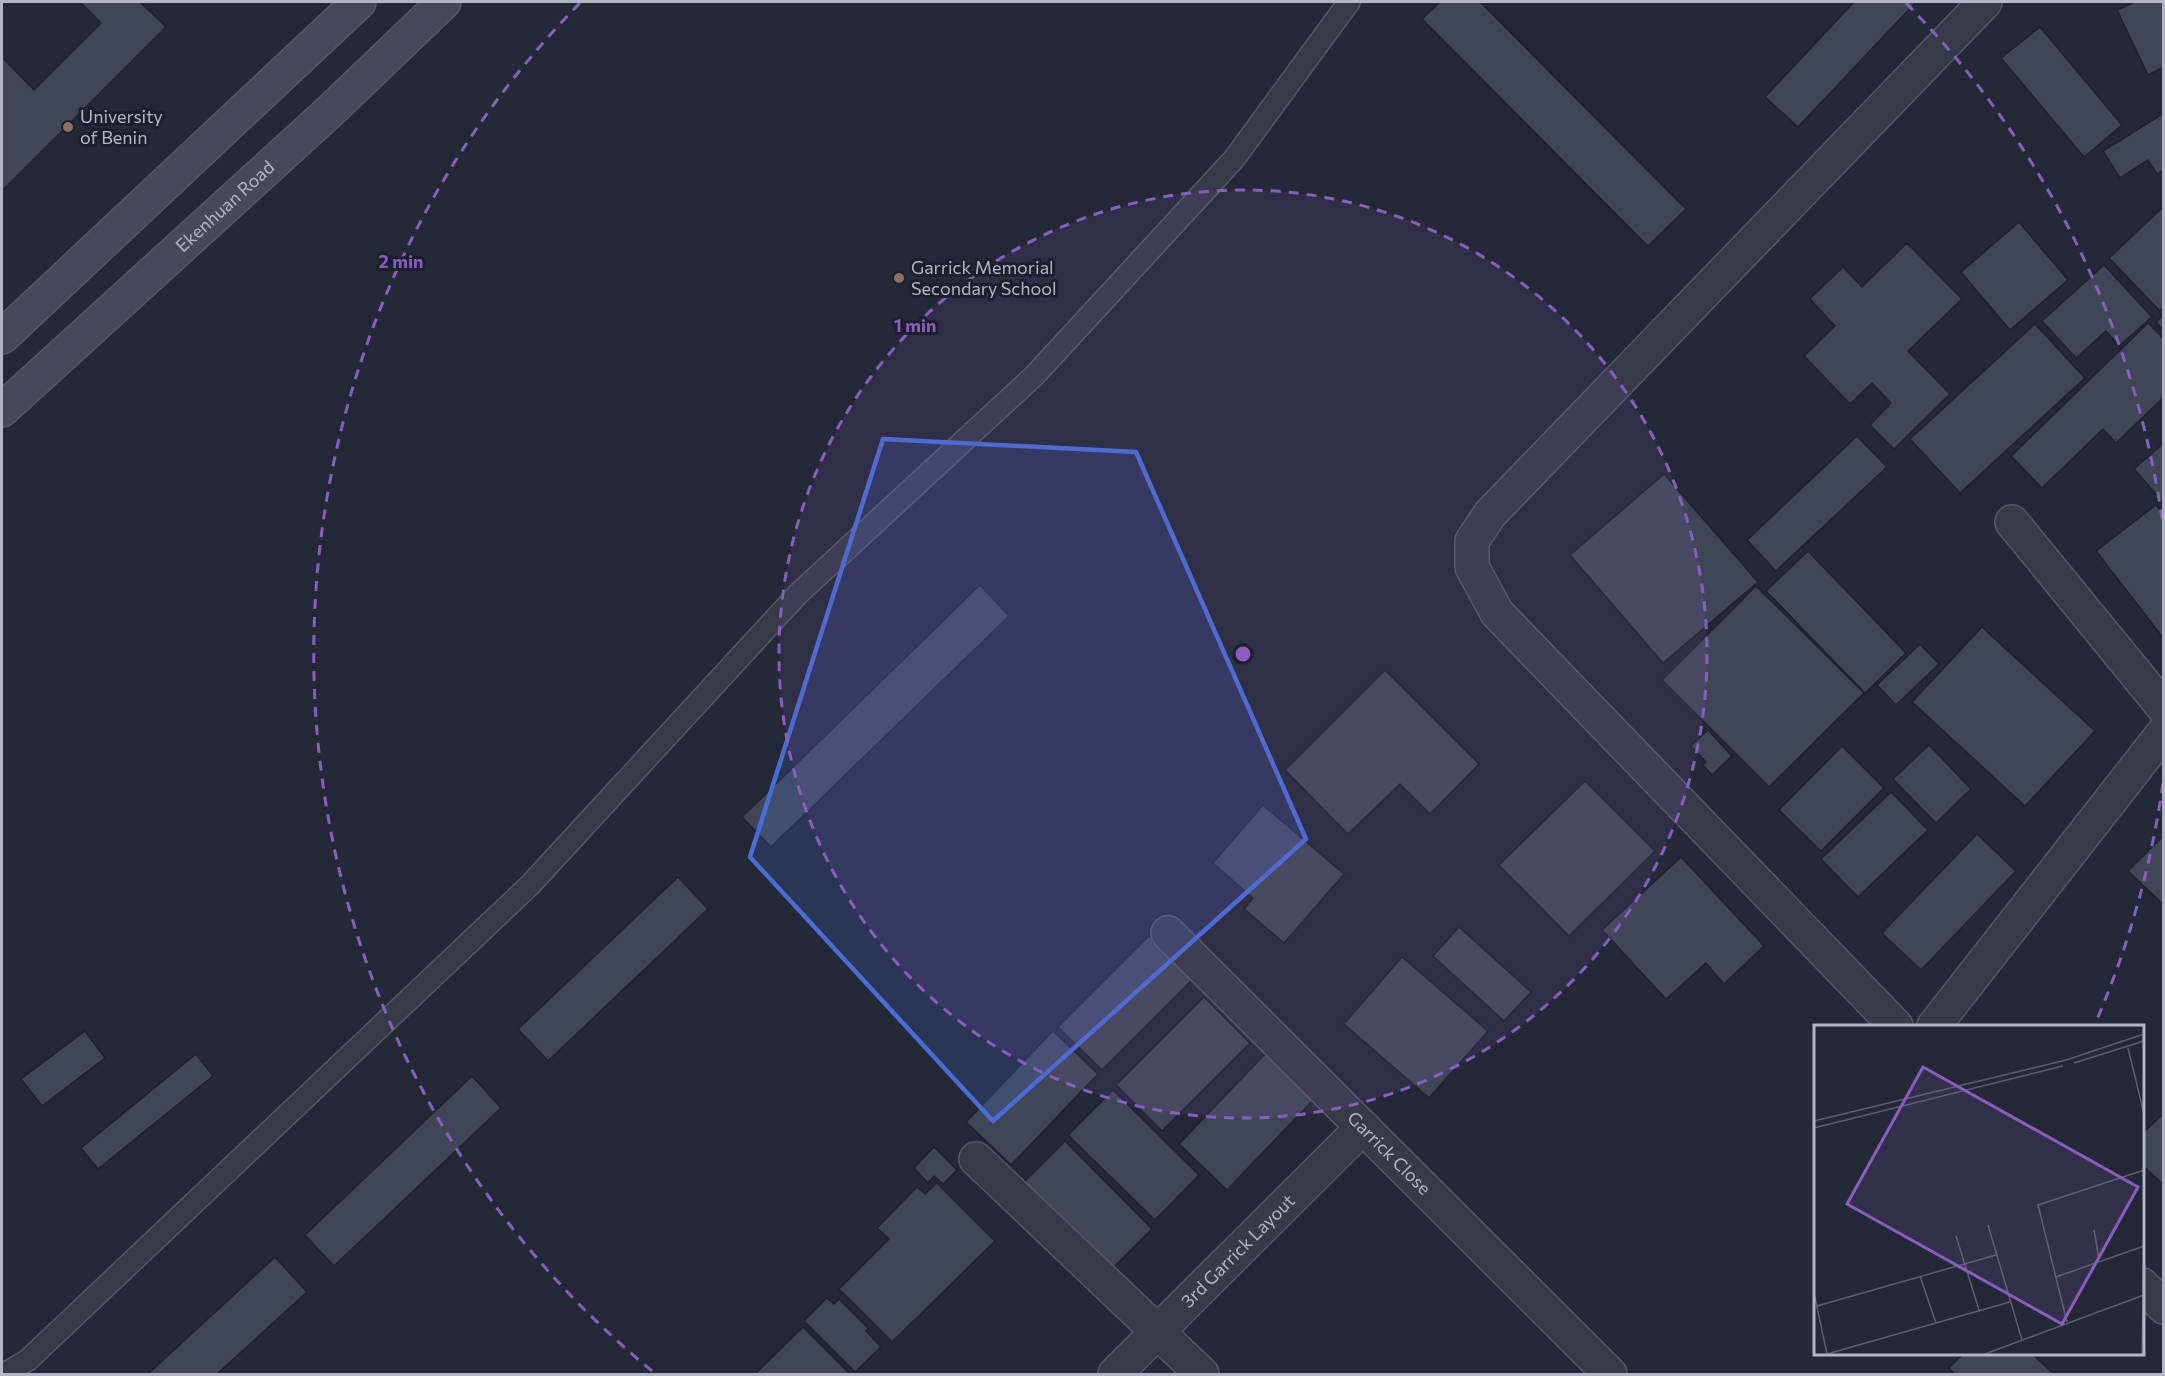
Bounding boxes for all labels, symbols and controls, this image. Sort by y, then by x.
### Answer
place label: University of Benin [80,105,163,148]
marker: University of Benin [61,120,75,134]
street label: Ekenhuan Road [171,155,278,256]
text: 2 min [379,250,423,272]
place label: Garrick Memorial Secondary School [911,256,1057,299]
marker: Garrick Memorial Secondary School [892,271,906,285]
text: 1 min [894,314,936,336]
centre of rings [1233,644,1253,664]
inset map [1814,1025,2144,1355]
street label: Garrick Close [1343,1106,1436,1199]
street label: 3rd Garrick Layout [1176,1189,1299,1312]

